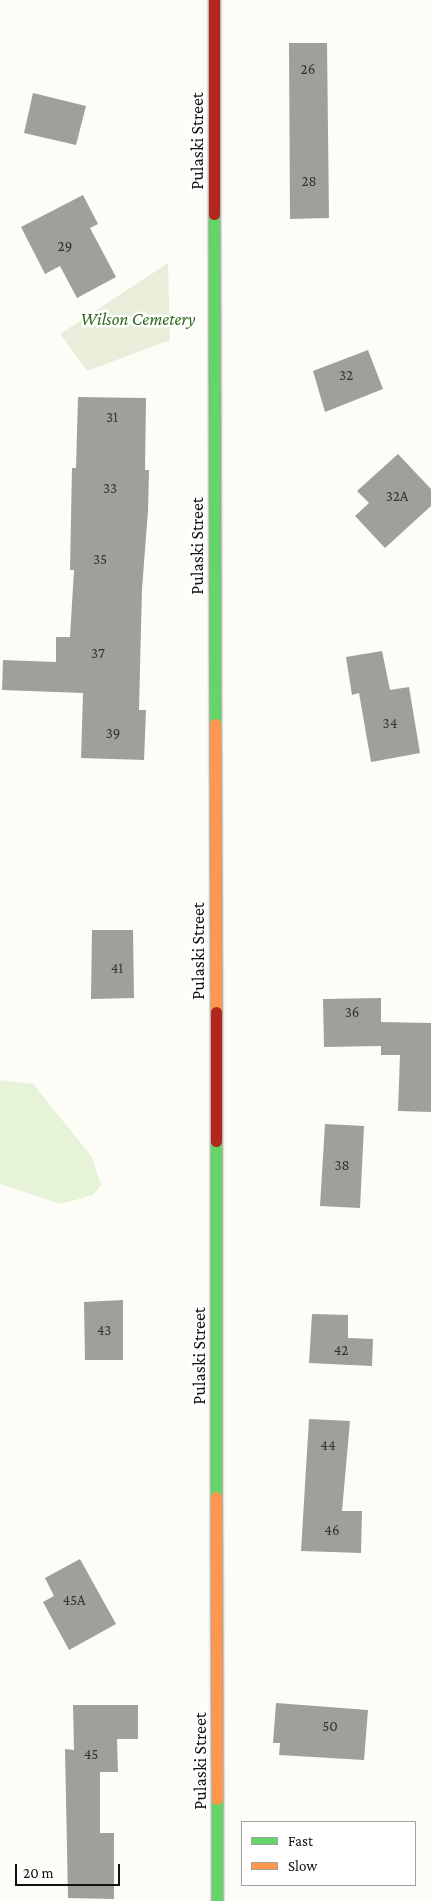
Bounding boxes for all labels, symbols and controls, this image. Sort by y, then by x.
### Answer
house number: 26 [301,61,315,79]
street label: Pulaski Street [186,92,208,190]
house number: 28 [301,173,317,191]
house number: 29 [58,238,72,256]
park label: Wilson Cemetery [81,308,195,330]
house number: 32 [339,367,353,385]
house number: 31 [106,409,118,427]
house number: 33 [103,480,117,498]
house number: 32A [386,488,408,506]
street label: Pulaski Street [186,497,208,595]
house number: 35 [93,551,107,569]
house number: 37 [91,645,105,663]
house number: 34 [383,715,397,733]
house number: 39 [106,725,120,743]
street label: Pulaski Street [187,902,209,1000]
house number: 41 [111,960,123,978]
house number: 36 [345,1004,359,1022]
house number: 38 [334,1157,350,1175]
street label: Pulaski Street [188,1307,210,1405]
house number: 43 [97,1322,111,1340]
house number: 42 [334,1342,348,1360]
house number: 44 [320,1437,336,1455]
house number: 46 [324,1522,340,1540]
house number: 45A [63,1592,85,1610]
street label: Pulaski Street [189,1712,211,1810]
house number: 50 [322,1718,338,1736]
house number: 45 [84,1746,98,1764]
legend [241,1821,416,1886]
text: Fast [288,1833,313,1849]
scale bar [18,1854,122,1886]
text: Slow [288,1858,317,1874]
text: 20 m [23,1865,54,1881]

